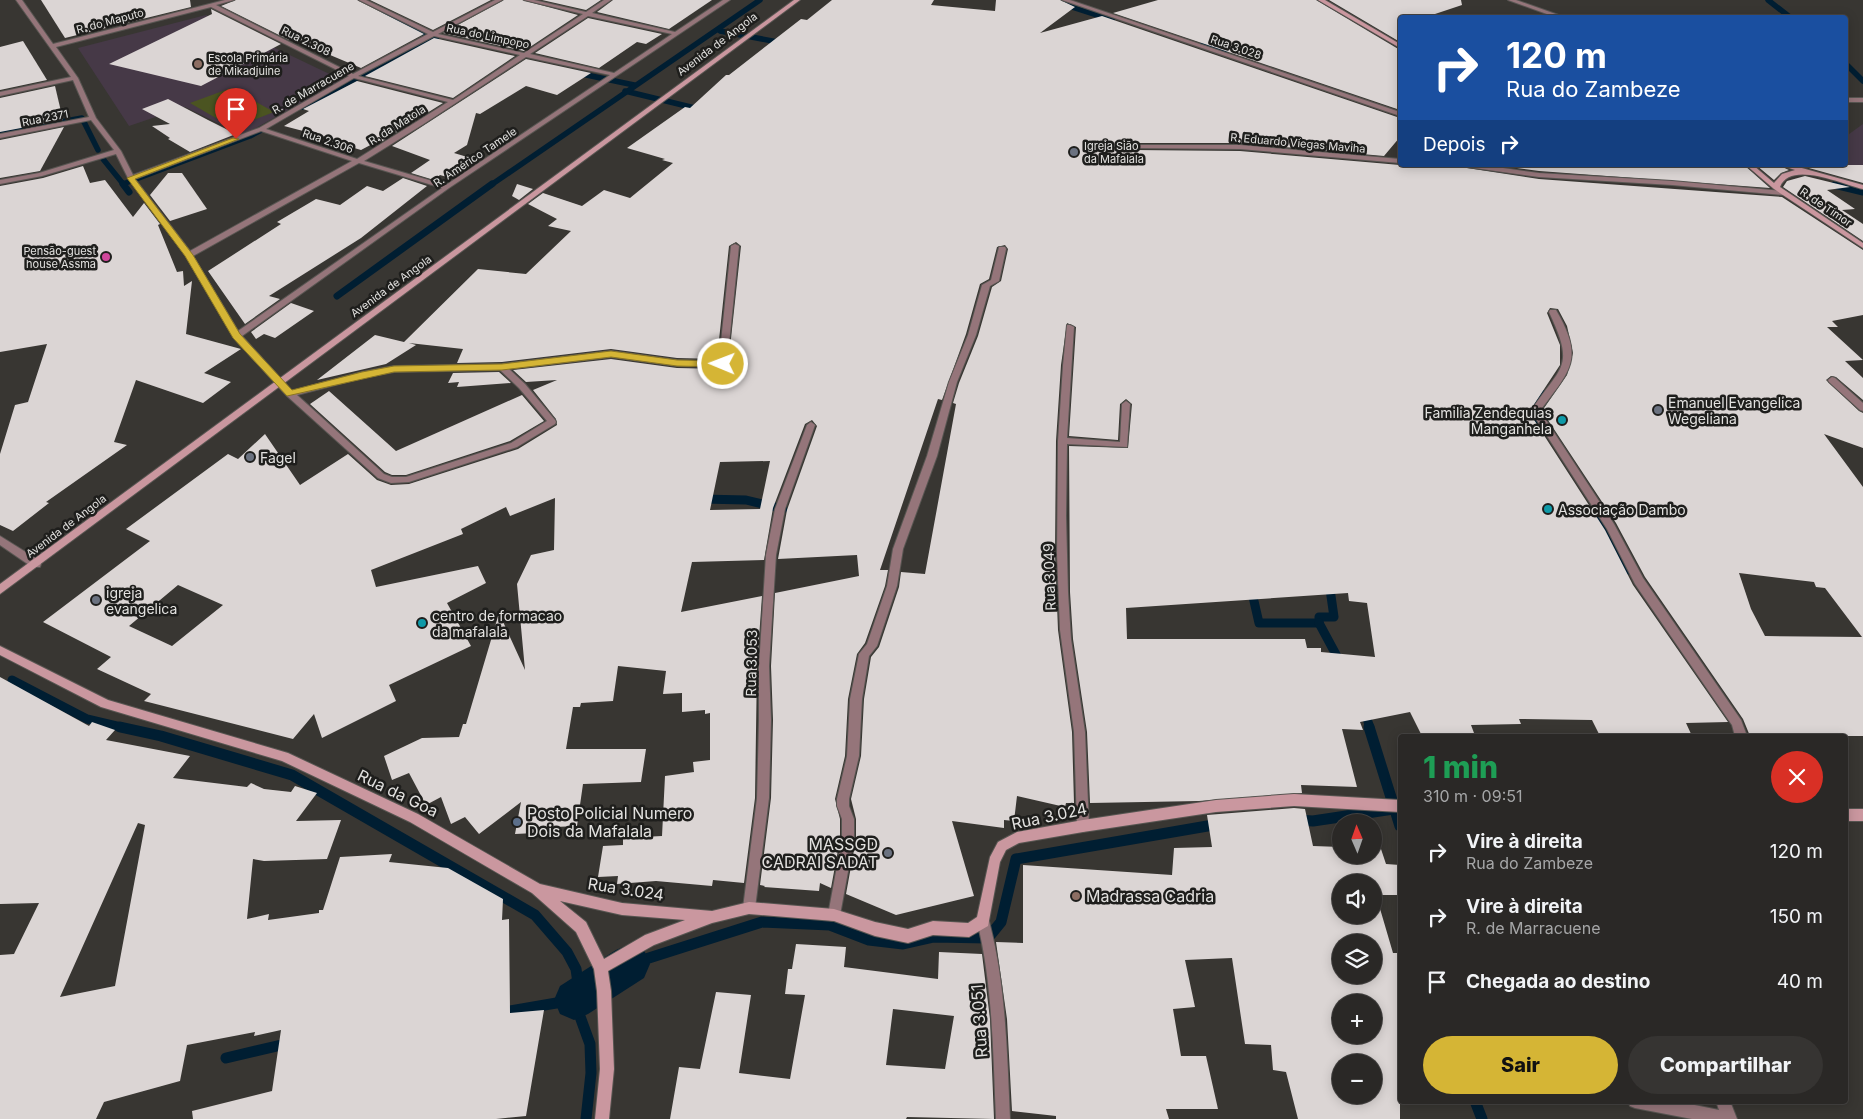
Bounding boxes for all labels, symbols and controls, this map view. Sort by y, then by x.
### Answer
street label: R. do Maputo [75,5,146,37]
street label: Avenida de Angola [674,9,760,79]
street label: Rua do Limpopo [445,20,531,52]
street label: Rua 2.308 [279,23,333,59]
street label: Rua 3.028 [1209,32,1263,62]
text: 120 m [1506,34,1607,76]
icon: right [1423,35,1488,100]
place label: Escola Primária de Mikadjuine [208,51,288,78]
marker: Escola Primária de Mikadjuine [192,58,204,70]
street label: R. de Marracuene [269,59,357,117]
text: Rua do Zambeze [1506,76,1681,102]
pin [215,88,257,139]
icon: arrive [222,95,250,123]
street label: R. da Matola [366,102,428,148]
street label: Rua 2371 [21,107,69,129]
street label: R. Américo Tamele [431,124,519,190]
street label: Rua 2.306 [301,126,355,156]
street label: R. Eduardo Viegas Maviha [1230,130,1366,156]
icon: right [1495,130,1523,158]
text: Depois [1423,133,1485,156]
place label: Igreja Sião da Mafalala [1084,139,1144,166]
marker: Igreja Sião da Mafalala [1068,146,1080,158]
street label: R. de Timor [1797,184,1855,230]
place label: Pensão-guest house Assma [23,244,96,271]
marker: Pensão-guest house Assma [100,251,112,263]
street label: Avenida de Angola [348,252,434,320]
position arrow [696,337,748,389]
place label: Emanuel Evangelica Wegeliana [1668,394,1800,427]
place label: Familia Zendequias Manganhela [1425,404,1552,437]
marker: Emanuel Evangelica Wegeliana [1652,404,1664,416]
marker: Familia Zendequias Manganhela [1556,414,1568,426]
place label: Fagel [260,449,296,466]
marker: Fagel [244,451,256,463]
street label: Avenida de Angola [23,491,109,561]
place label: Associação Dambo [1558,501,1686,518]
marker: Associação Dambo [1542,503,1554,515]
street label: Rua 3.049 [1039,543,1059,611]
place label: igreja evangelica [106,584,177,617]
marker: igreja evangelica [90,594,102,606]
place label: centro de formacao da mafalala [432,607,562,640]
marker: centro de formacao da mafalala [416,617,428,629]
street label: Rua 3.053 [742,629,760,697]
text: 1 min [1423,749,1498,785]
button: close [1771,751,1823,803]
street label: Rua da Goa [354,765,442,821]
text: 310 m · 09:51 [1423,786,1522,806]
street label: Rua 3.024 [1009,798,1089,834]
place label: Posto Policial Numero Dois da Mafalala [527,803,692,841]
north arrow [1332,814,1382,864]
map controls [1332,814,1382,1104]
marker: Posto Policial Numero Dois da Mafalala [511,816,523,828]
text: Vire à direita [1466,830,1583,853]
place label: MASSGD CADRAI SADAT [762,834,878,872]
icon: right [1423,838,1451,866]
text: 120 m [1770,840,1823,863]
marker: MASSGD CADRAI SADAT [882,847,894,859]
text: Rua do Zambeze [1466,853,1593,873]
street label: Rua 3.024 [586,873,666,905]
button: sound [1332,874,1382,924]
place label: Madrassa Cadria [1086,886,1214,906]
marker: Madrassa Cadria [1070,890,1082,902]
text: Vire à direita [1466,895,1583,918]
icon: right [1423,903,1451,931]
text: 150 m [1770,905,1823,928]
text: R. de Marracuene [1466,918,1600,938]
button: layers [1332,934,1382,984]
icon: arrive [1423,968,1451,996]
text: Chegada ao destino [1466,970,1650,993]
text: 40 m [1777,970,1823,993]
street label: Rua 3.051 [966,984,992,1058]
button: + [1332,994,1382,1044]
button: Sair [1423,1036,1618,1094]
button: Compartilhar [1628,1036,1823,1094]
button: − [1332,1054,1382,1104]

